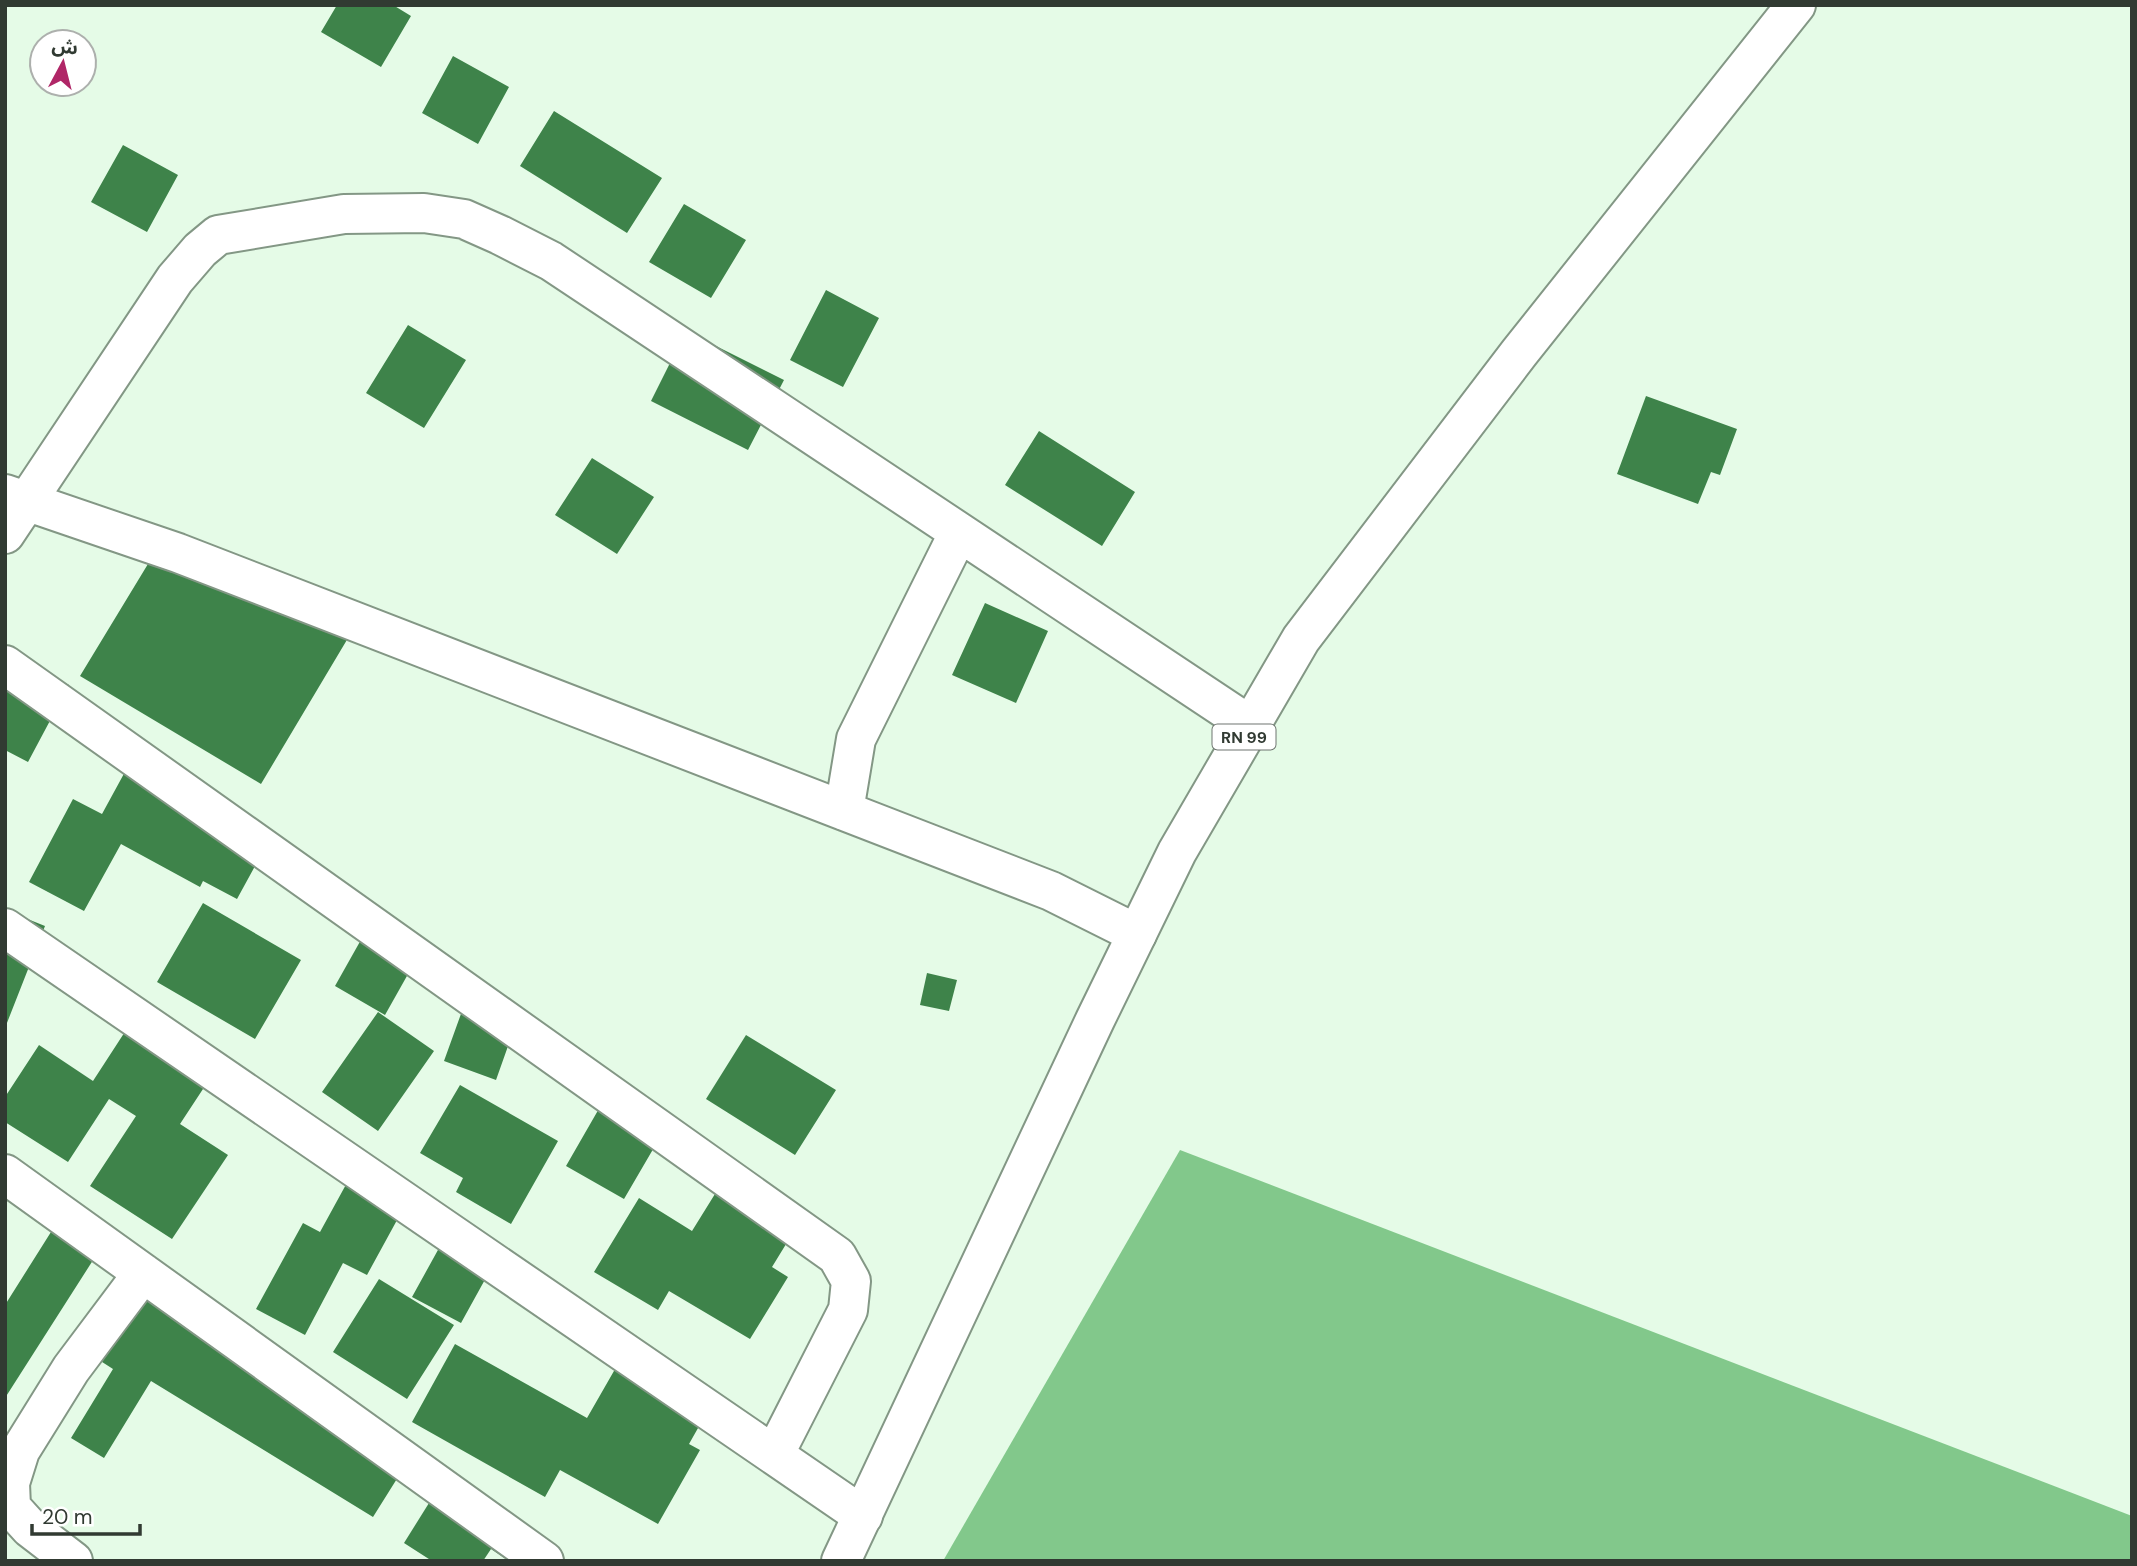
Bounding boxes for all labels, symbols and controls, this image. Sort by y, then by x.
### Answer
north arrow [28,28,98,98]
text: ش [51,33,79,61]
road number: RN 99 [1212,724,1276,750]
scale bar [32,1492,140,1536]
text: 20 m [42,1503,93,1531]

